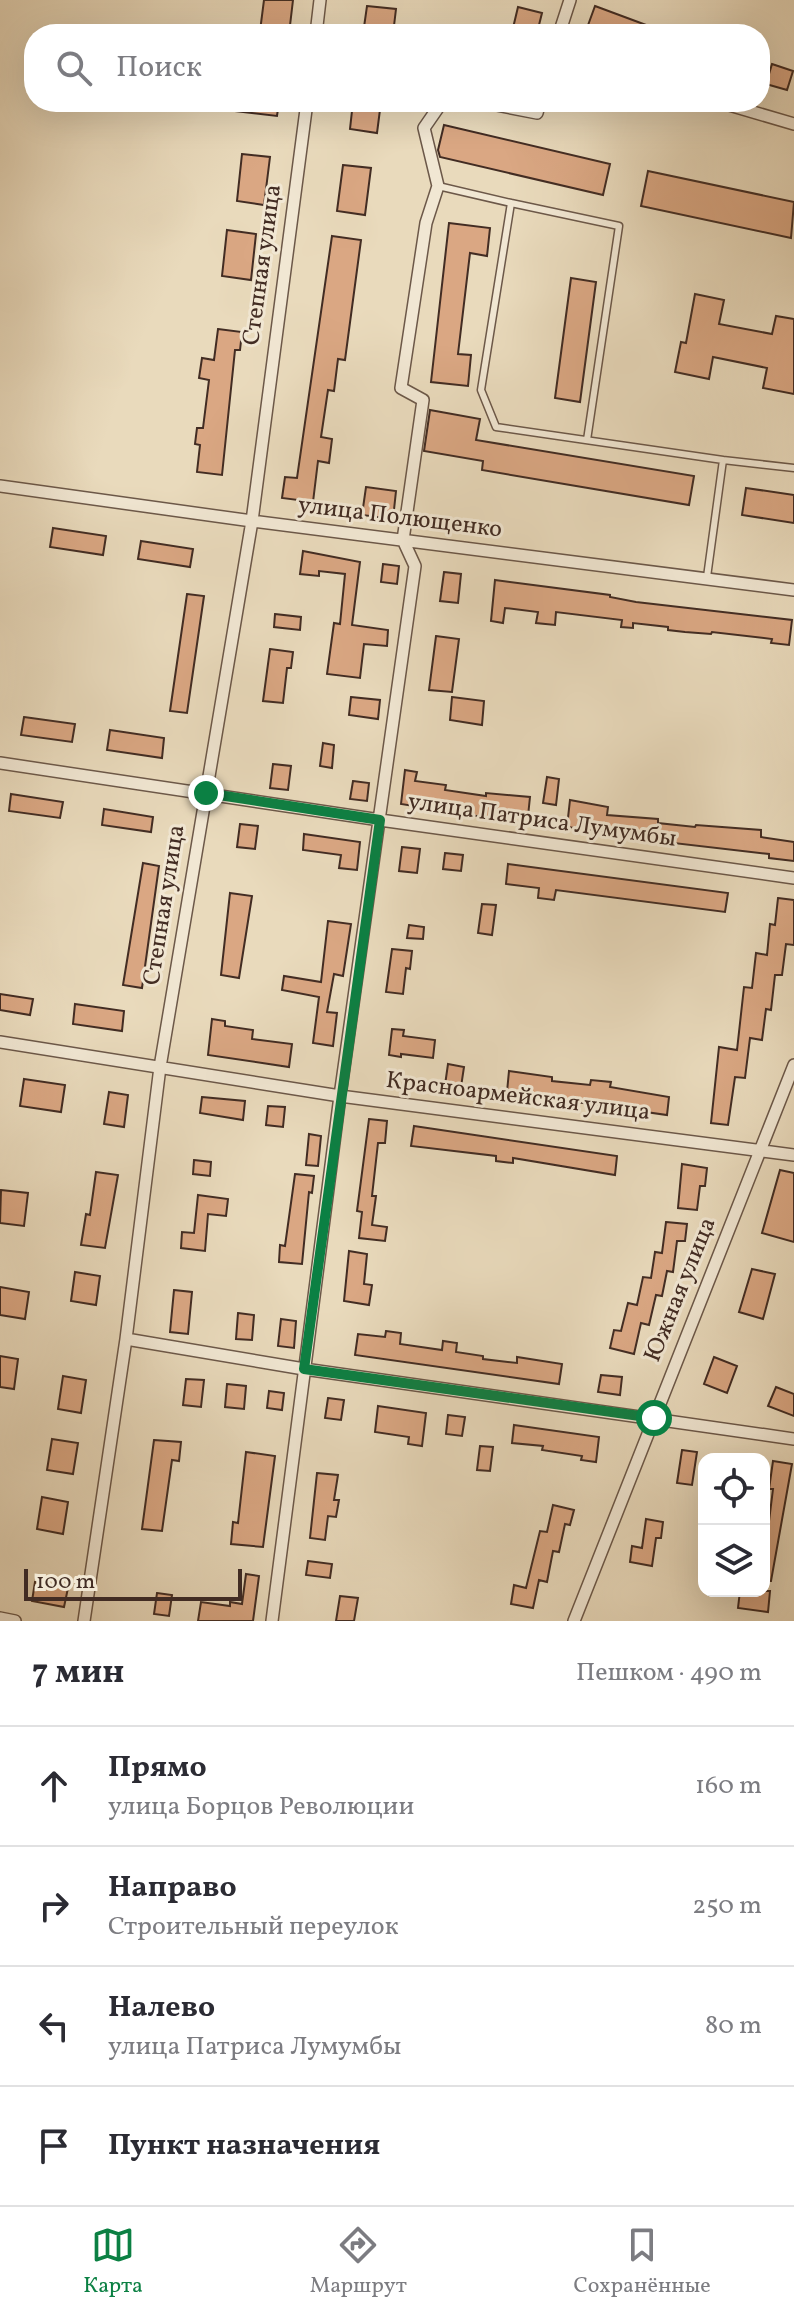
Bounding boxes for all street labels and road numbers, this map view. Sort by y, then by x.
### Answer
street label: Степная улица [235,182,291,348]
street label: улица Полющенко [296,489,504,547]
street label: улица Патриса Лумумбы [406,785,678,857]
street label: Степная улица [136,822,194,988]
street label: Красноармейская улица [384,1064,652,1130]
street label: Южная улица [637,1213,725,1367]

